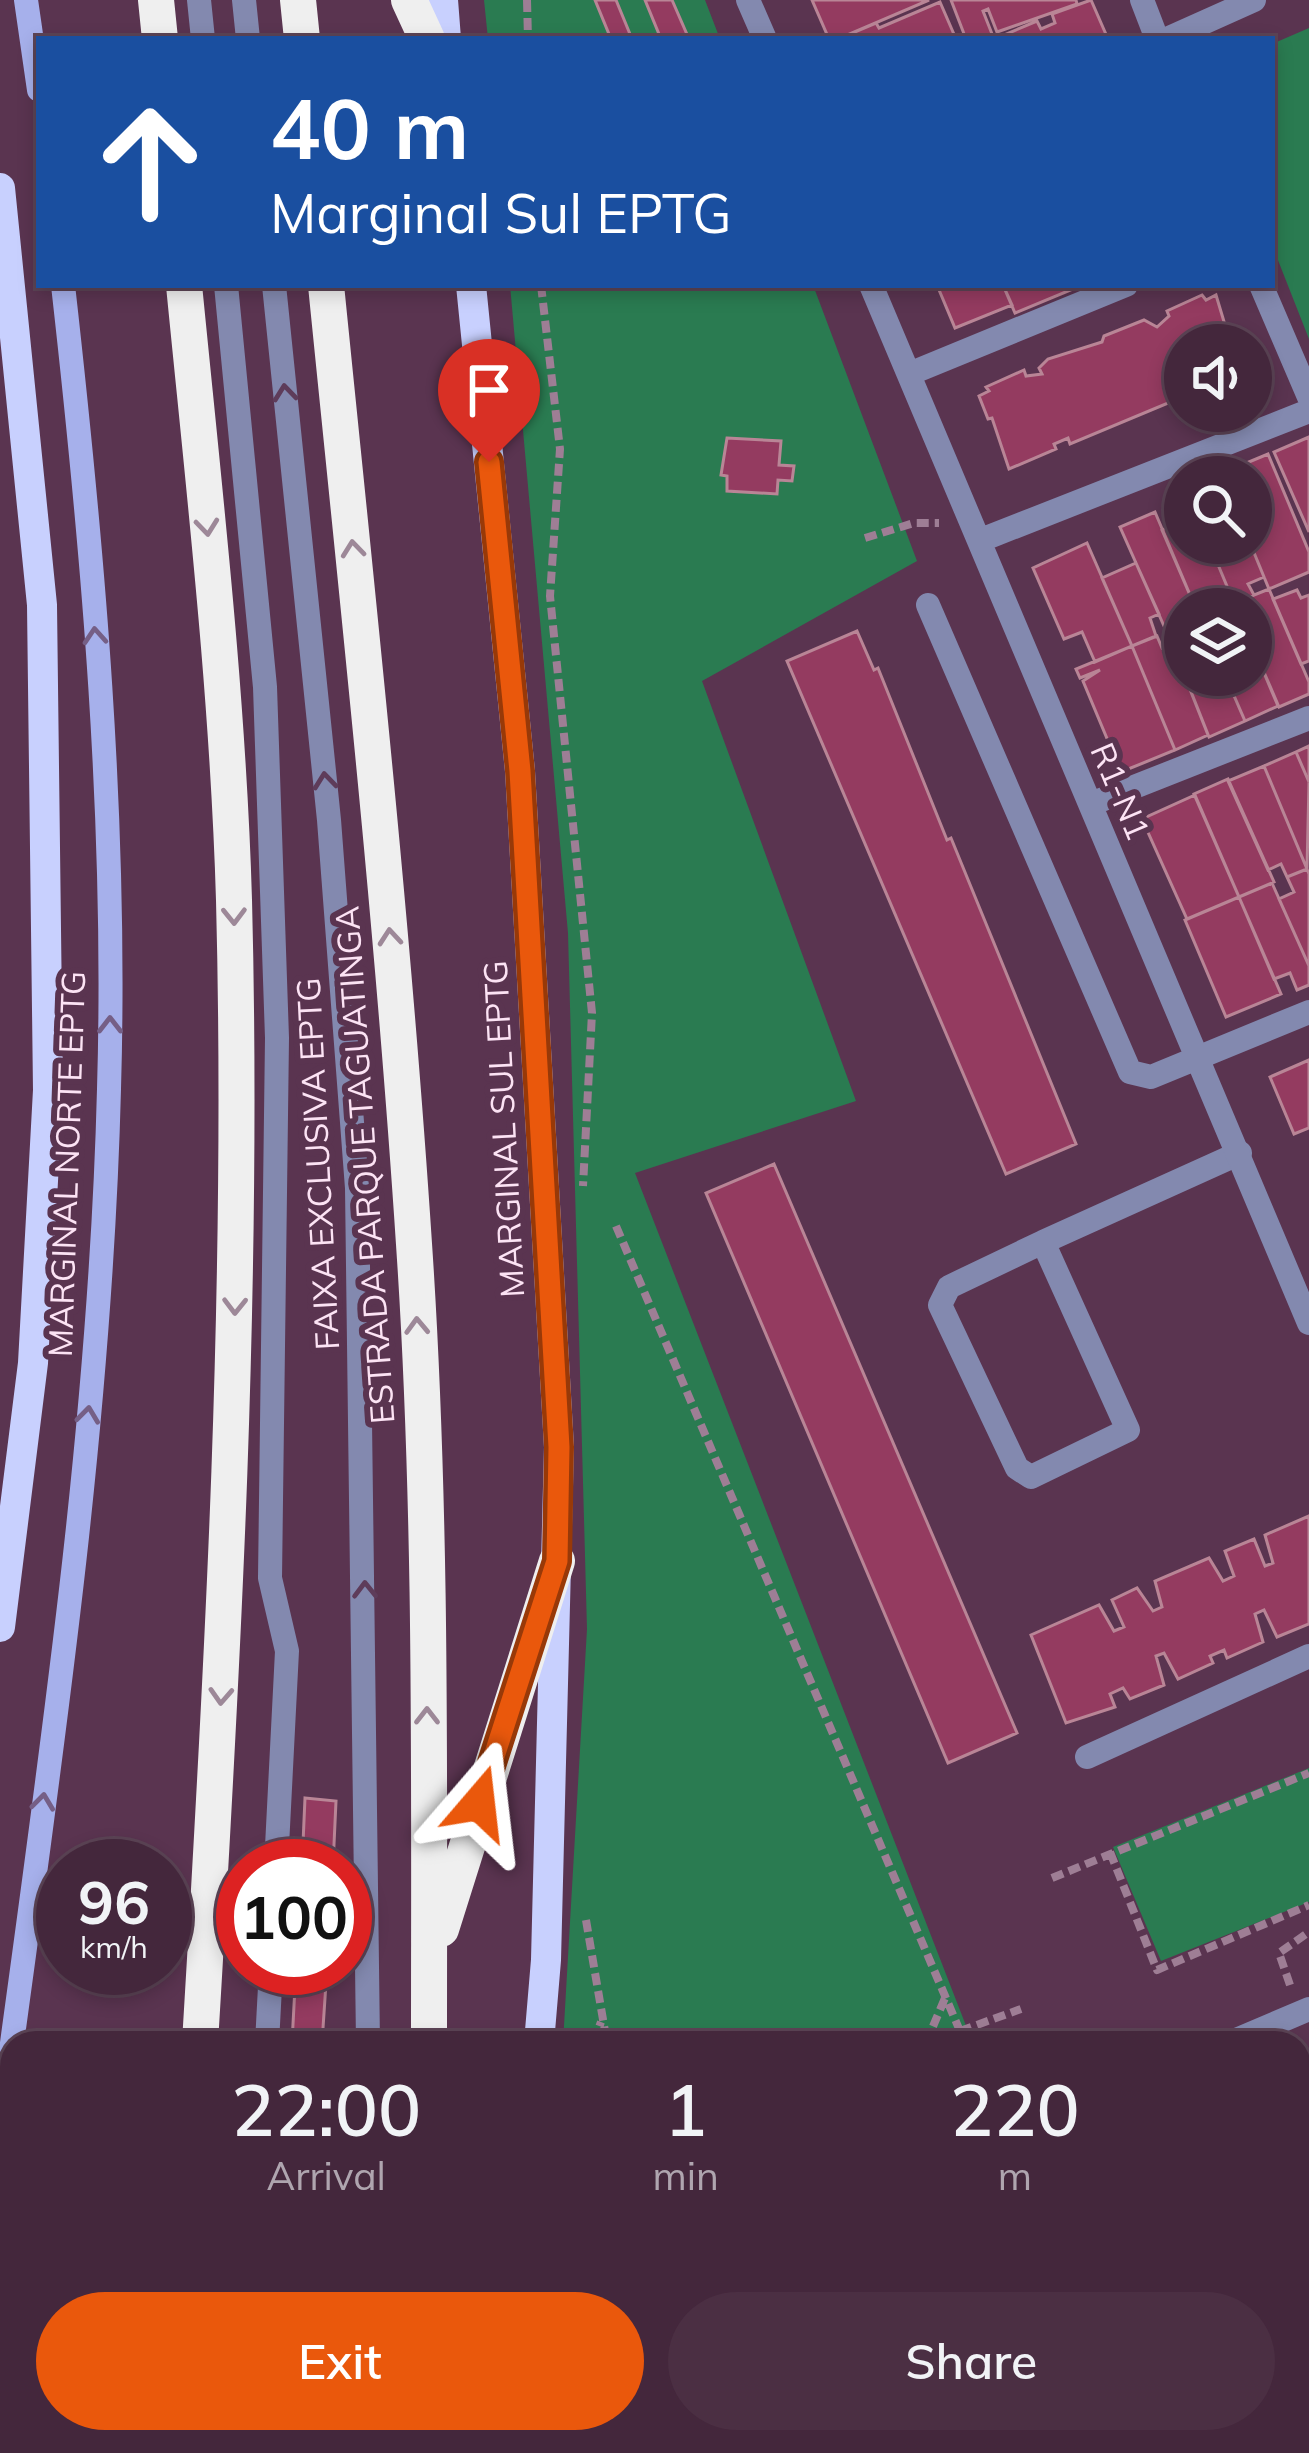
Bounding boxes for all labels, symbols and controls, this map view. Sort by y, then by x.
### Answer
text: 40 m [270,75,469,180]
icon: ahead [72,84,228,240]
text: Marginal Sul EPTG [270,179,732,247]
map controls [1164,324,1272,696]
button: sound [1164,324,1272,432]
pin [438,339,540,462]
icon: arrive [456,357,522,423]
one-way arrow [273,384,298,403]
button: search [1164,456,1272,564]
one-way arrow [194,518,219,537]
one-way arrow [340,539,366,559]
button: layers [1164,588,1272,696]
one-way arrow [83,626,109,645]
street label: R1-N1 [1082,736,1160,846]
one-way arrow [313,771,339,791]
street label: ESTRADA PARQUE TAGUATINGA [325,905,403,1425]
one-way arrow [220,907,246,926]
one-way arrow [377,927,403,946]
street label: MARGINAL SUL EPTG [474,959,532,1299]
street label: MARGINAL NORTE EPTG [39,970,93,1358]
street label: FAIXA EXCLUSIVA EPTG [287,977,347,1351]
one-way arrow [97,1015,123,1033]
one-way arrow [223,1297,249,1316]
one-way arrow [404,1316,430,1335]
one-way arrow [75,1405,101,1424]
one-way arrow [352,1580,378,1598]
one-way arrow [208,1687,234,1706]
one-way arrow [414,1706,440,1724]
position arrow [416,1740,542,1866]
one-way arrow [29,1792,55,1812]
speed limit sign: 100 [216,1839,372,1995]
text: 96 [78,1864,150,1939]
text: km/h [80,1928,148,1966]
text: 22:00 [231,2064,421,2154]
text: 1 [664,2064,707,2154]
text: 220 [950,2064,1080,2154]
text: Arrival [267,2151,386,2200]
text: min [652,2151,719,2200]
text: m [998,2151,1032,2200]
button: Exit [36,2292,644,2430]
button: Share [668,2292,1275,2430]

